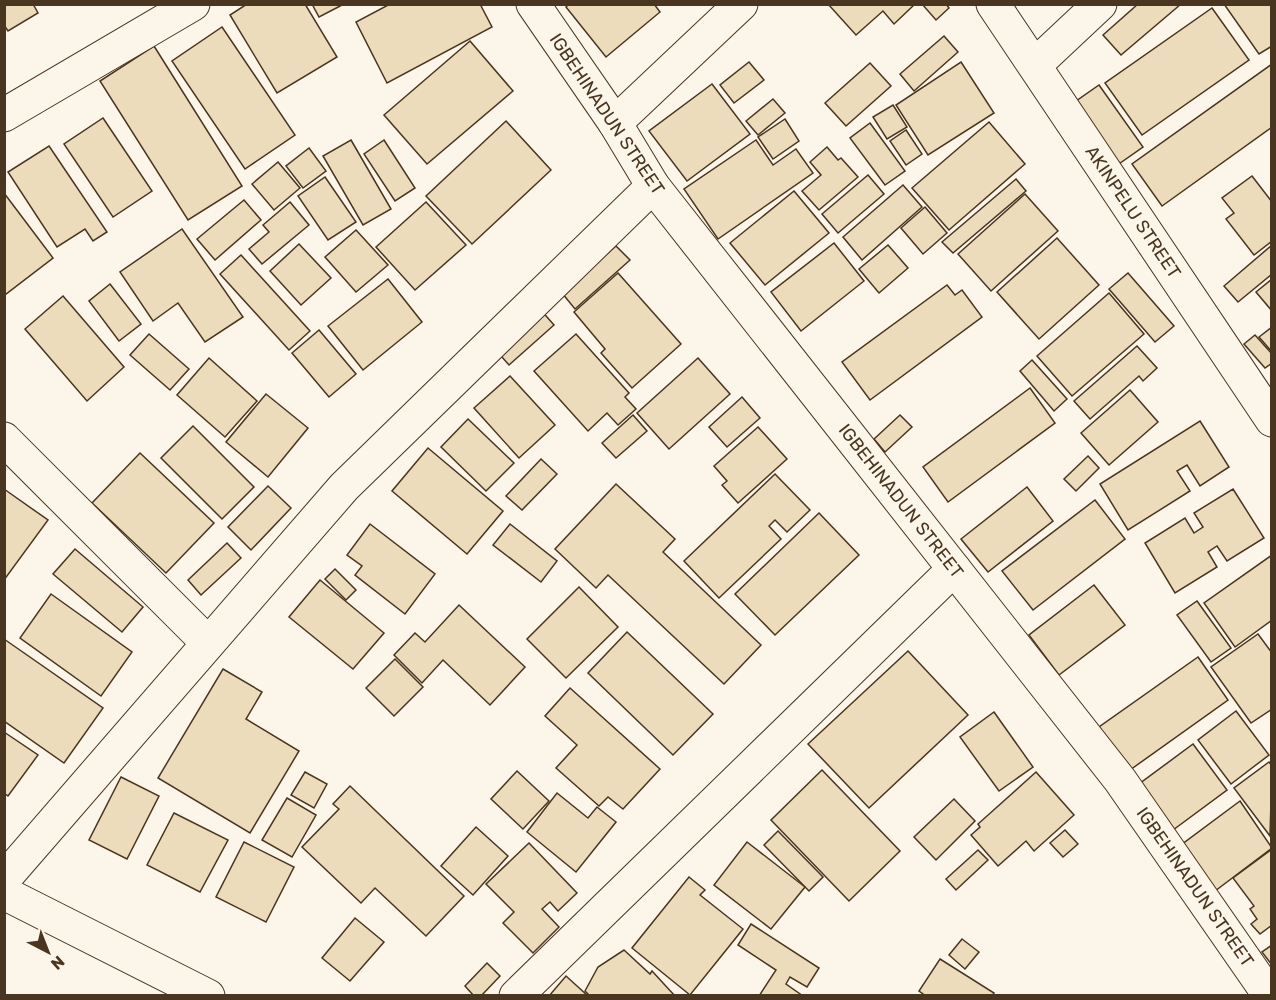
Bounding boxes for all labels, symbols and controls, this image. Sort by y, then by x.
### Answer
street label: IGBEHINADUN STREET [545,29,669,199]
street label: AKINPELU STREET [1081,142,1185,282]
street label: IGBEHINADUN STREET [834,419,968,583]
street label: IGBEHINADUN STREET [1132,803,1258,971]
north arrow [18,922,78,982]
text: N [47,952,68,974]

